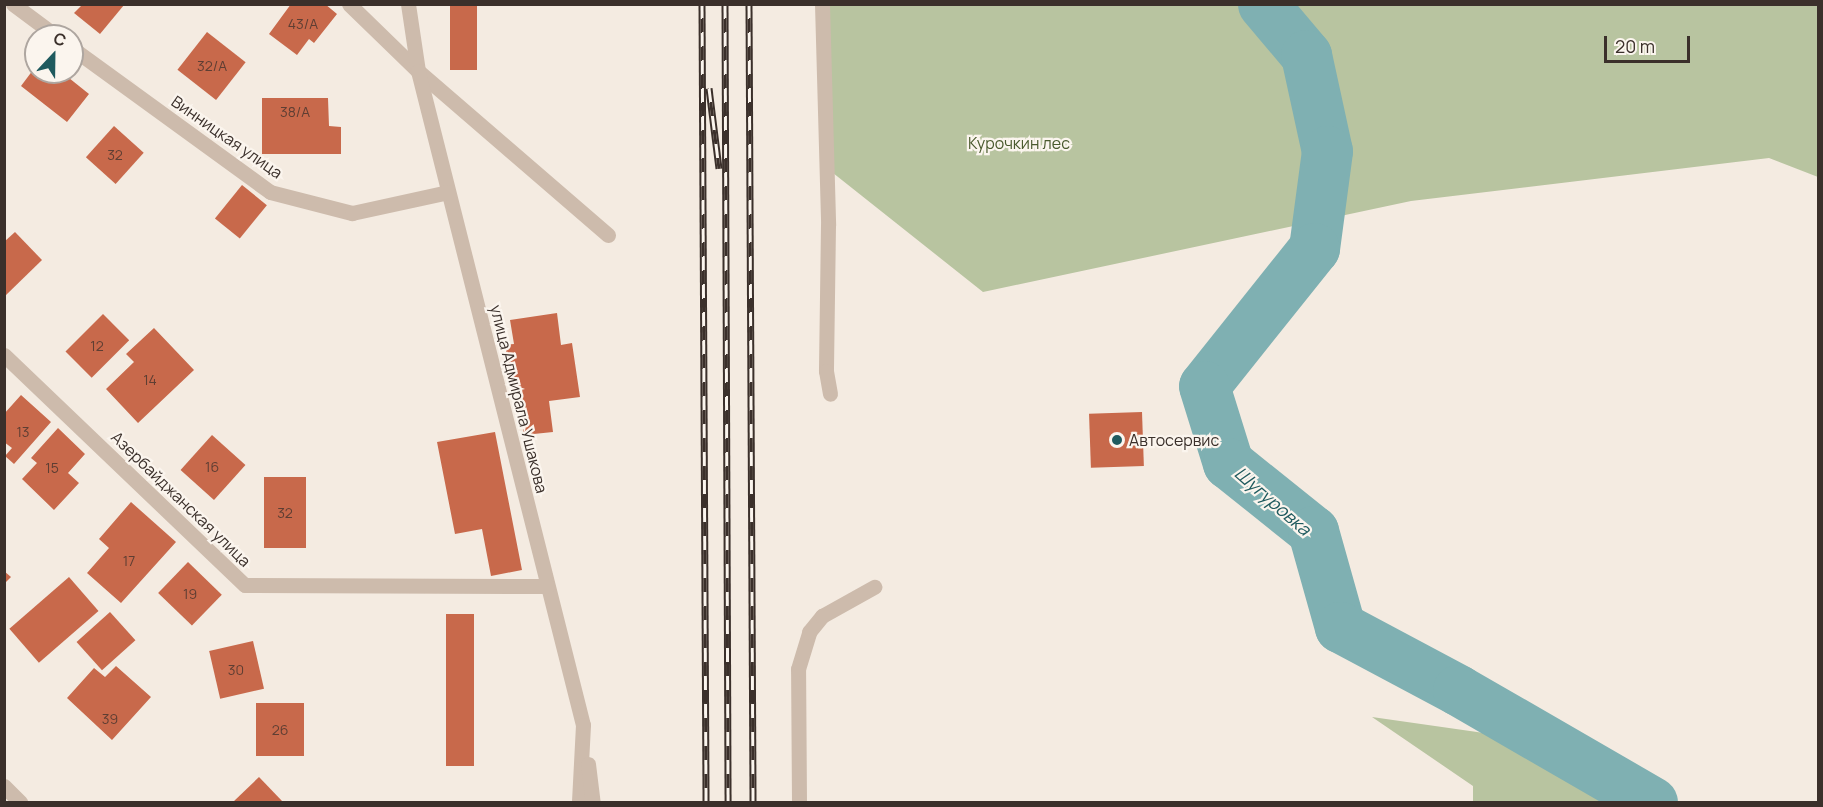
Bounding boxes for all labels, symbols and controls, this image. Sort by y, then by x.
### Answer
house number: 43/А [288,16,318,32]
north arrow [24,24,84,84]
scale bar [1607,24,1692,62]
text: С [50,27,70,52]
text: 20 m [1615,34,1655,58]
house number: 32/А [197,58,227,74]
street label: Винницкая улица [168,92,286,182]
house number: 38/А [280,104,310,120]
park label: Курочкин лес [968,133,1070,153]
house number: 32 [107,147,123,163]
street label: улица Адмирала Ушакова [486,303,552,495]
house number: 12 [90,338,104,354]
house number: 14 [143,372,157,388]
house number: 13 [16,424,30,440]
street label: Азербайджанская улица [107,427,255,571]
place label: Автосервис [1129,430,1219,450]
marker: Автосервис [1110,433,1124,447]
house number: 16 [205,459,219,475]
house number: 15 [45,460,59,476]
water label: Шугуровка [1231,462,1315,540]
house number: 32 [277,505,293,521]
house number: 17 [123,553,135,569]
house number: 19 [183,586,197,602]
house number: 30 [228,662,244,678]
house number: 39 [102,711,118,727]
house number: 26 [272,722,288,738]

